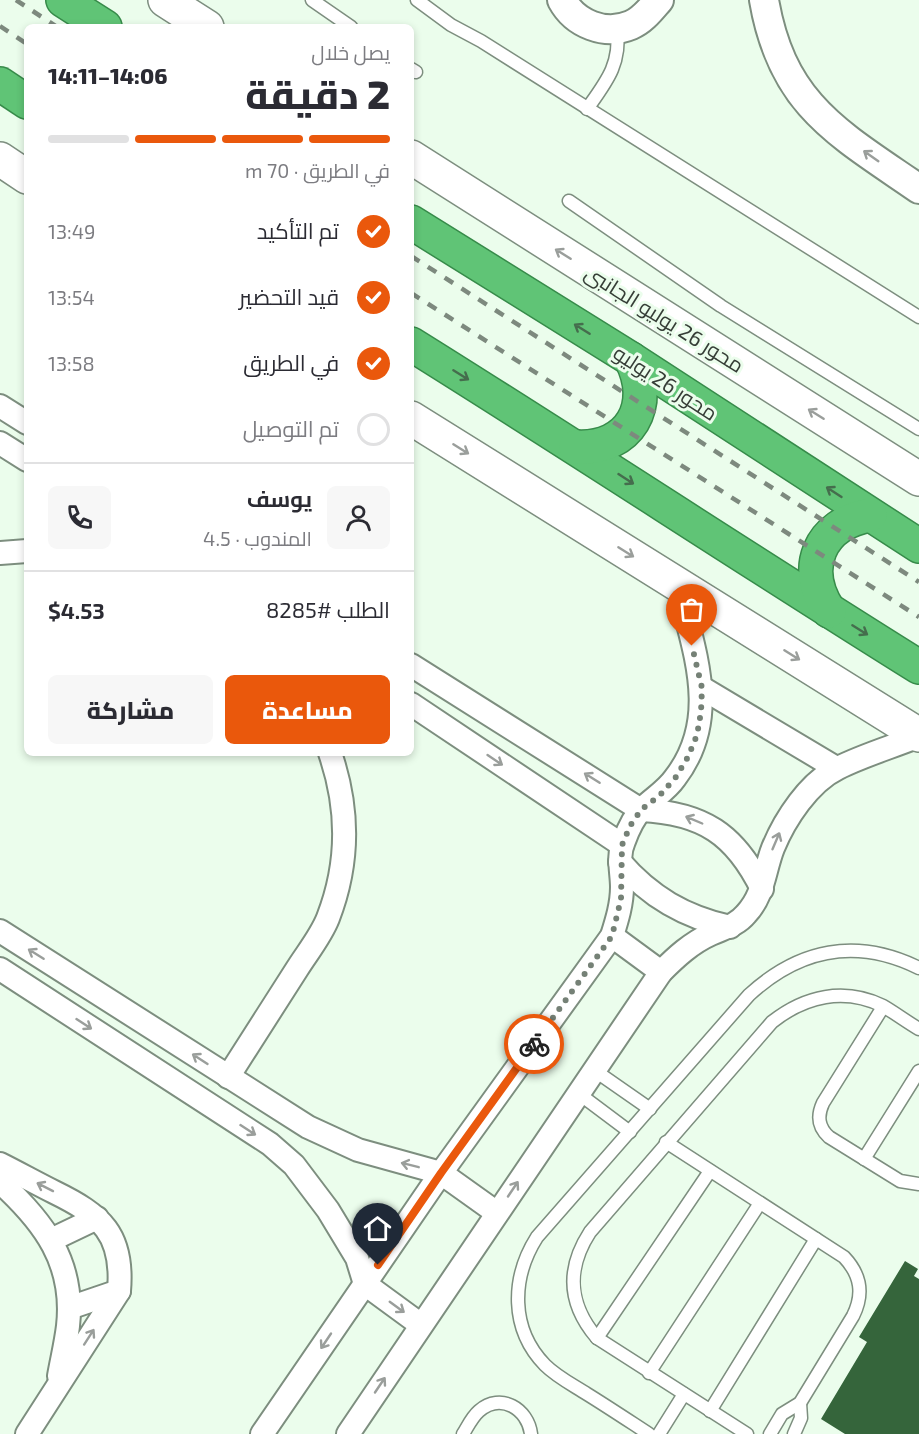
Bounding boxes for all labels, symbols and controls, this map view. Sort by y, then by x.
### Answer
text: يصل خلال [311,40,390,64]
text: 14:06–14:11 [48,62,167,88]
text: 2 دقيقة [245,70,390,117]
one-way arrow [863,150,880,162]
text: في الطريق · 70 m [245,158,390,182]
icon: check [357,215,390,248]
text: تم التأكيد [257,217,339,243]
text: 13:49 [48,219,96,243]
one-way arrow [555,247,572,259]
street label: محور 26 يوليو الجانبى [580,259,749,379]
icon: check [357,281,390,314]
text: قيد التحضير [239,283,339,309]
text: 13:54 [48,285,95,309]
one-way arrow [574,322,591,334]
street label: محور 26 يوليو [609,339,723,426]
icon: check [357,347,390,380]
text: في الطريق [243,349,339,375]
text: 13:58 [48,351,95,375]
one-way arrow [452,369,469,381]
one-way arrow [808,408,825,420]
text: تم التوصيل [243,415,339,441]
one-way arrow [452,443,469,455]
one-way arrow [617,473,633,485]
text: يوسف [247,485,312,511]
one-way arrow [826,485,843,497]
button: phone [48,486,111,549]
button: person [327,486,390,549]
text: المندوب · 4.5 [203,526,312,550]
one-way arrow [617,546,634,558]
pin [666,584,717,646]
icon: bag [675,593,708,626]
text: الطلب #8285 [266,596,390,622]
text: $4.53 [48,597,105,623]
one-way arrow [851,625,868,637]
one-way arrow [783,650,800,662]
button: مشاركة [48,675,213,744]
button: مساعدة [225,675,390,744]
one-way arrow [486,754,503,766]
one-way arrow [584,772,601,784]
one-way arrow [685,814,703,825]
one-way arrow [771,833,782,851]
one-way arrow [28,947,45,959]
courier [504,1014,564,1074]
one-way arrow [76,1018,92,1030]
icon: bike [518,1028,551,1061]
one-way arrow [192,1053,209,1065]
one-way arrow [240,1123,257,1136]
one-way arrow [401,1159,420,1171]
one-way arrow [37,1181,54,1193]
one-way arrow [507,1182,519,1198]
pin [352,1203,403,1265]
icon: home [361,1212,394,1245]
one-way arrow [389,1300,405,1313]
one-way arrow [84,1329,96,1346]
one-way arrow [320,1333,332,1349]
one-way arrow [374,1377,387,1394]

